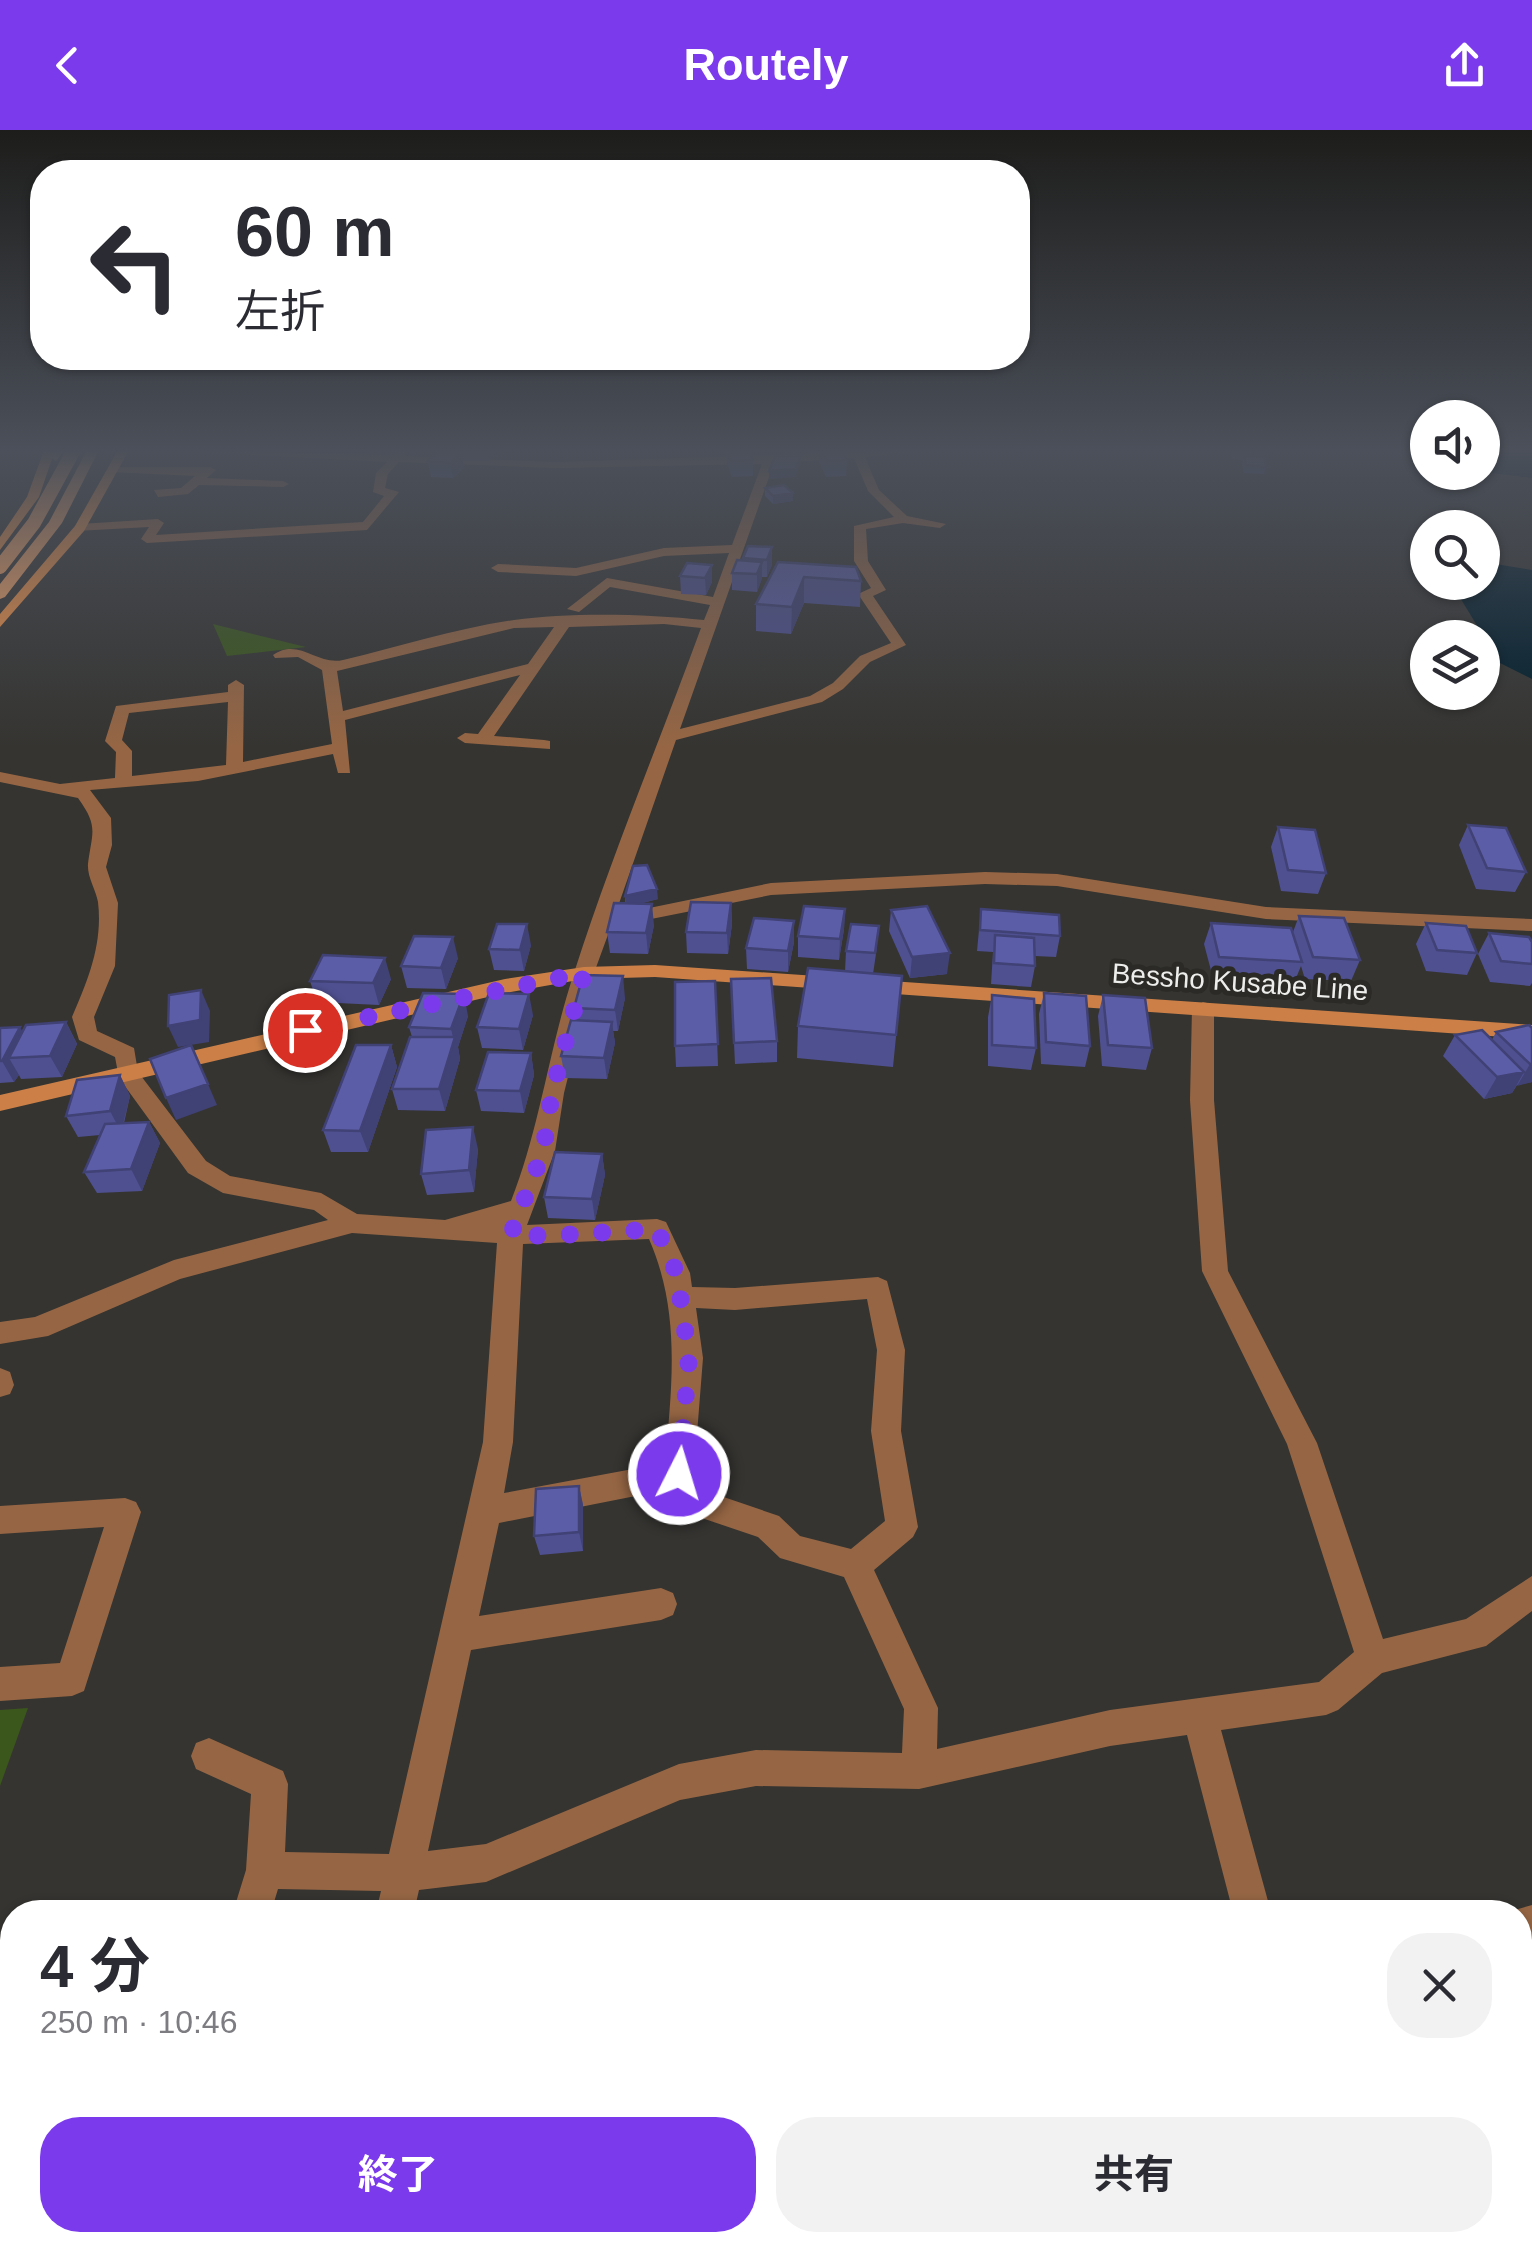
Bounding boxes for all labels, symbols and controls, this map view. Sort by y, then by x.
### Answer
icon: back [40,38,95,93]
icon: share [1437,38,1492,93]
text: Routely [683,39,849,90]
text: 60 m [235,193,395,271]
icon: left [70,200,200,330]
text: 左折 [235,286,325,337]
map controls [1410,400,1500,710]
button: sound [1410,400,1500,490]
button: search [1410,510,1500,600]
button: layers [1410,620,1500,710]
street label: Bessho Kusabe Line [1111,958,1369,1006]
pin [263,988,348,1073]
icon: arrive [278,1003,333,1058]
position arrow [627,1422,731,1526]
text: 4 分 [40,1933,150,2000]
button: close [1387,1933,1492,2038]
text: 250 m · 10:46 [40,2004,237,2040]
button: 終了 [40,2117,756,2232]
button: 共有 [776,2117,1492,2232]

